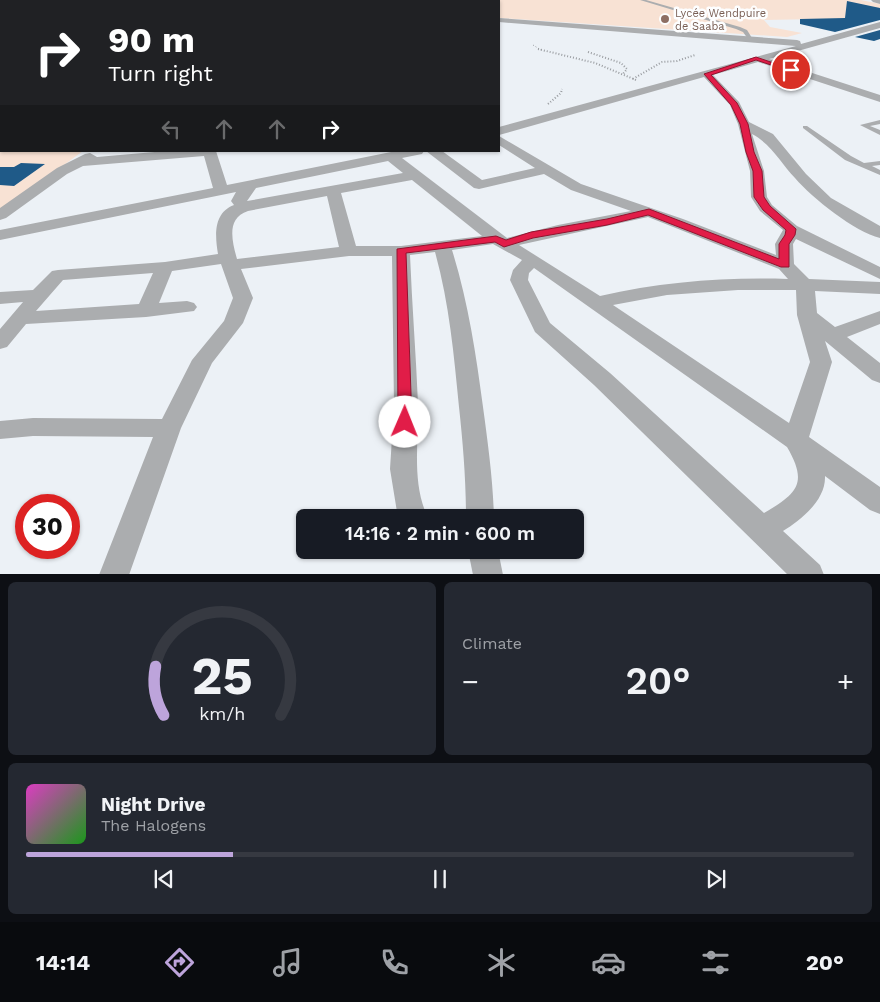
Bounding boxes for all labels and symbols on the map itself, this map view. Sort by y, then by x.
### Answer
place label: Lycée Wendpuire de Saaba [675,7,766,33]
marker: Lycée Wendpuire de Saaba [659,13,671,25]
pin [770,49,812,91]
position arrow [378,395,430,447]
speed limit sign: 30 [15,494,80,559]

